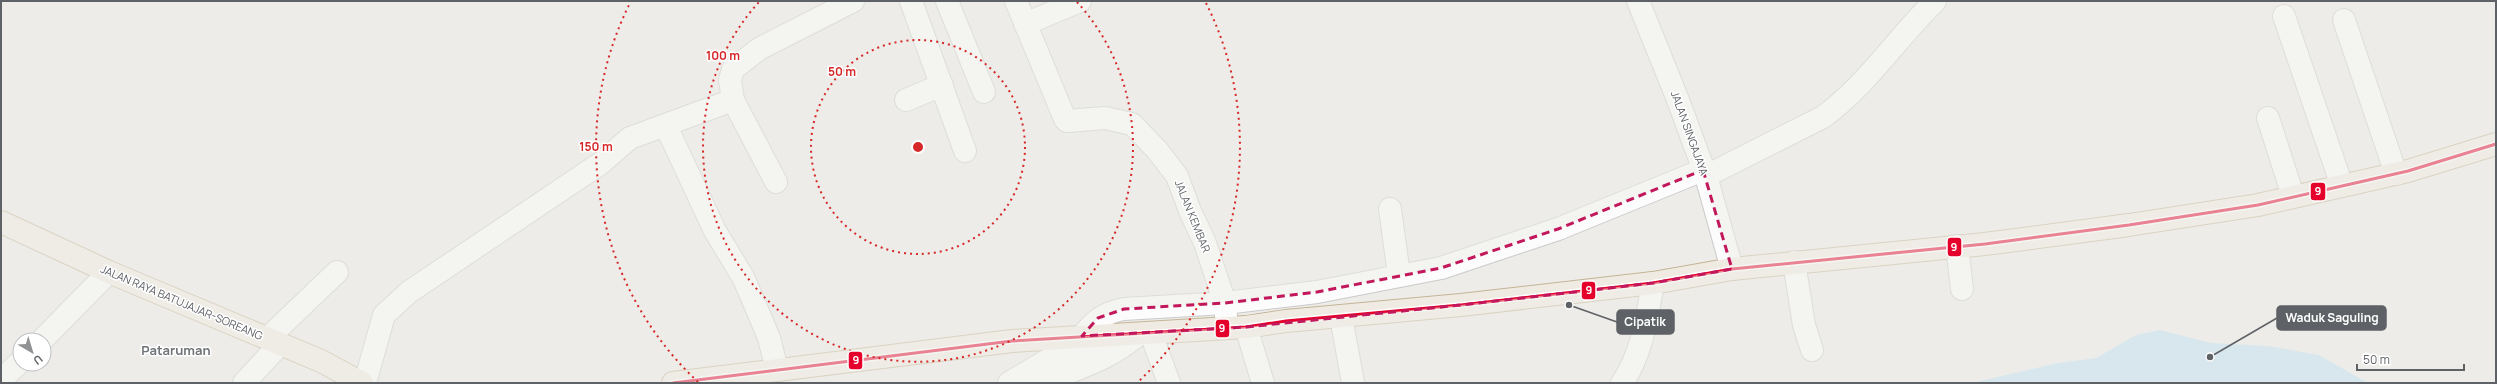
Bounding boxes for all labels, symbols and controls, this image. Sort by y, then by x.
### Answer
text: 100 m [706,47,740,64]
text: 50 m [828,63,856,80]
street label: JALAN SINGAJAYA [1668,89,1712,177]
text: 150 m [579,138,613,155]
centre of rings [911,140,925,154]
street label: JALAN KEMBAR [1172,178,1214,254]
line badge: 9 [2310,182,2326,201]
text: 9 [2315,183,2322,198]
line badge: 9 [1947,237,1962,257]
text: 9 [1951,239,1958,254]
street label: JALAN RAYA BATUJAJAR-SOREANG [99,261,266,343]
line badge: 9 [1581,281,1596,300]
text: 9 [1586,282,1593,297]
callout: Waduk Saguling [2277,306,2386,330]
text: Waduk Saguling [2285,309,2379,326]
callout: Cipatik [1617,310,1674,334]
text: Cipatik [1624,313,1666,330]
line badge: 9 [1215,319,1230,338]
text: 9 [1219,320,1226,335]
north arrow [12,332,52,372]
district label: Pataruman [141,341,211,359]
scale bar [2357,346,2464,372]
line badge: 9 [848,351,863,370]
text: 50 m [2363,351,2390,368]
text: U [31,352,46,369]
text: 9 [853,352,860,367]

